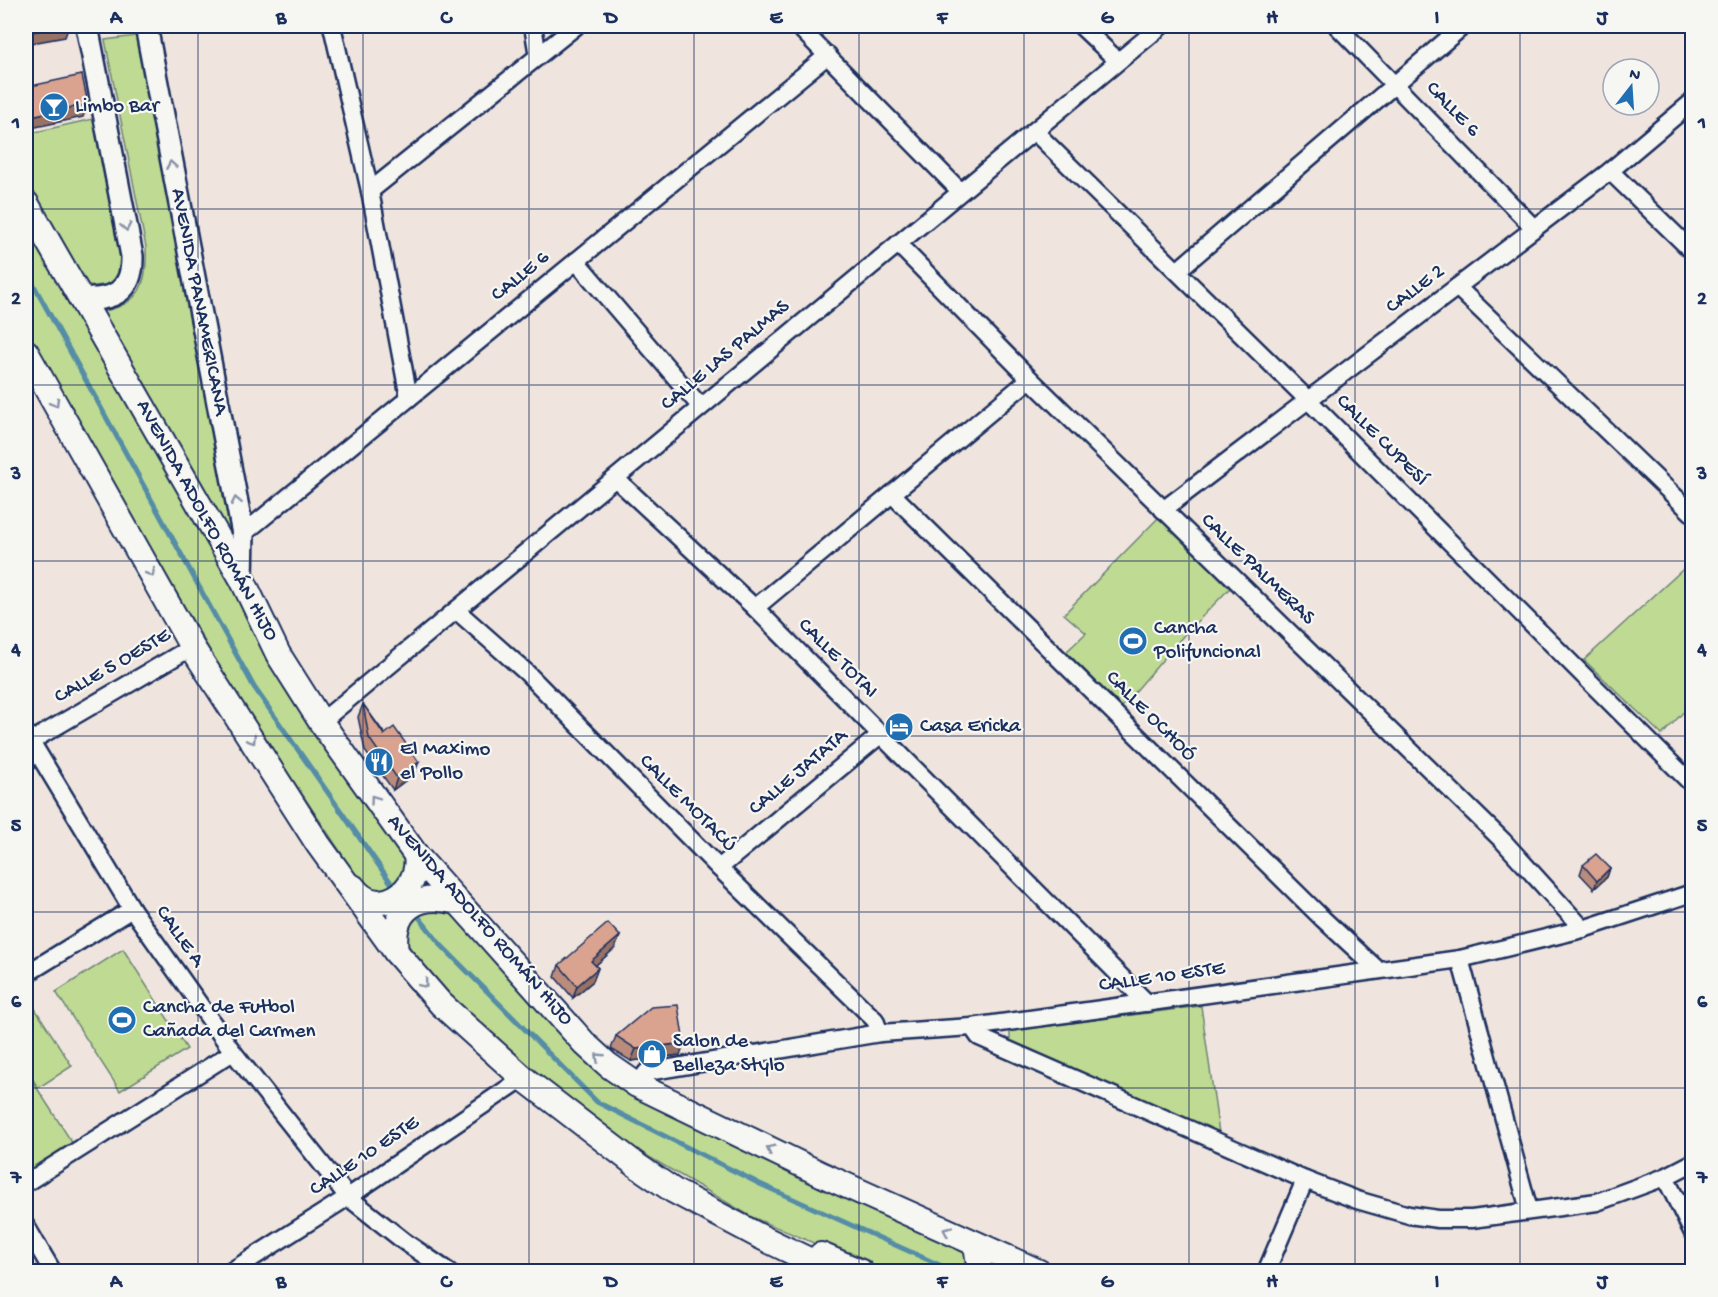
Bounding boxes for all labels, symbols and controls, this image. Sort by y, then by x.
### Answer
text: A [109,8,124,31]
text: B [275,8,287,31]
text: C [440,8,454,31]
text: D [602,8,618,31]
text: E [770,8,784,31]
text: F [936,8,949,31]
text: G [1101,8,1115,31]
text: H [1266,8,1278,31]
text: I [1435,8,1440,31]
text: J [1596,8,1609,31]
north arrow [1601,57,1661,117]
text: N [1627,65,1643,87]
street label: CALLE 6 [1419,77,1485,143]
bar icon: Limbo Bar [38,91,70,123]
place label: Limbo Bar [75,95,161,120]
text: 1 [11,113,20,136]
text: 1 [1697,113,1706,136]
one-way arrow [165,160,178,170]
street label: AVENIDA PANAMERICANA [164,186,233,419]
one-way arrow [119,222,132,232]
street label: CALLE 6 [487,246,556,308]
street label: CALLE 2 [1382,260,1450,320]
text: 2 [11,289,21,312]
text: 2 [1697,289,1707,312]
street label: CALLE LAS PALMAS [657,295,796,417]
street label: CALLE CUPESÍ [1330,390,1432,492]
street label: AVENIDA ADOLFO ROMÁN HIJO [129,396,284,646]
one-way arrow [47,397,59,407]
text: 3 [10,464,21,487]
text: 3 [1696,464,1707,487]
one-way arrow [230,496,243,506]
street label: CALLE PALMERAS [1194,509,1320,631]
one-way arrow [143,567,155,577]
street label: CALLE TOTAI [792,614,882,704]
place label: Cancha Polifuncional [1153,617,1261,666]
street label: CALLE 5 OESTE [51,623,176,710]
sports icon: Cancha Polifuncional [1117,625,1149,657]
text: 4 [10,640,21,663]
text: 4 [1696,640,1707,663]
street label: CALLE OCHOÓ [1099,666,1201,768]
hotel icon: Casa Ericka [883,711,915,743]
place label: Casa Ericka [920,715,1022,740]
street label: CALLE JATATA [744,723,855,822]
one-way arrow [244,734,256,744]
place label: El Maximo el Pollo [400,738,490,787]
restaurant icon: El Maximo el Pollo [363,746,395,778]
street label: CALLE MOTACÚ [633,750,741,858]
one-way arrow [371,795,382,806]
street label: AVENIDA ADOLFO ROMÁN HIJO [380,810,579,1032]
text: 5 [11,816,22,839]
text: 5 [1697,816,1708,839]
street label: CALLE A [149,901,210,974]
street label: CALLE 10 ESTE [1098,957,1227,999]
one-way arrow [417,977,428,988]
text: 6 [11,992,22,1015]
text: 6 [1697,992,1708,1015]
place label: Cancha de Futbol Cañada del Carmen [143,996,316,1045]
sports icon: Cancha de Futbol Cañada del Carmen [106,1004,138,1036]
place label: Salon de Belleza Stylo [672,1030,785,1079]
shop icon: Salon de Belleza Stylo [636,1038,668,1070]
one-way arrow [595,1053,606,1064]
street label: CALLE 10 ESTE [306,1111,425,1203]
one-way arrow [765,1145,776,1156]
text: 7 [10,1168,23,1191]
text: 7 [1696,1168,1709,1191]
one-way arrow [942,1226,953,1238]
text: A [109,1272,124,1295]
text: B [275,1272,287,1295]
text: C [440,1272,454,1295]
text: D [602,1272,618,1295]
text: E [770,1272,784,1295]
text: F [936,1272,949,1295]
text: G [1101,1272,1115,1295]
text: H [1266,1272,1278,1295]
text: I [1435,1272,1440,1295]
text: J [1596,1272,1609,1295]

